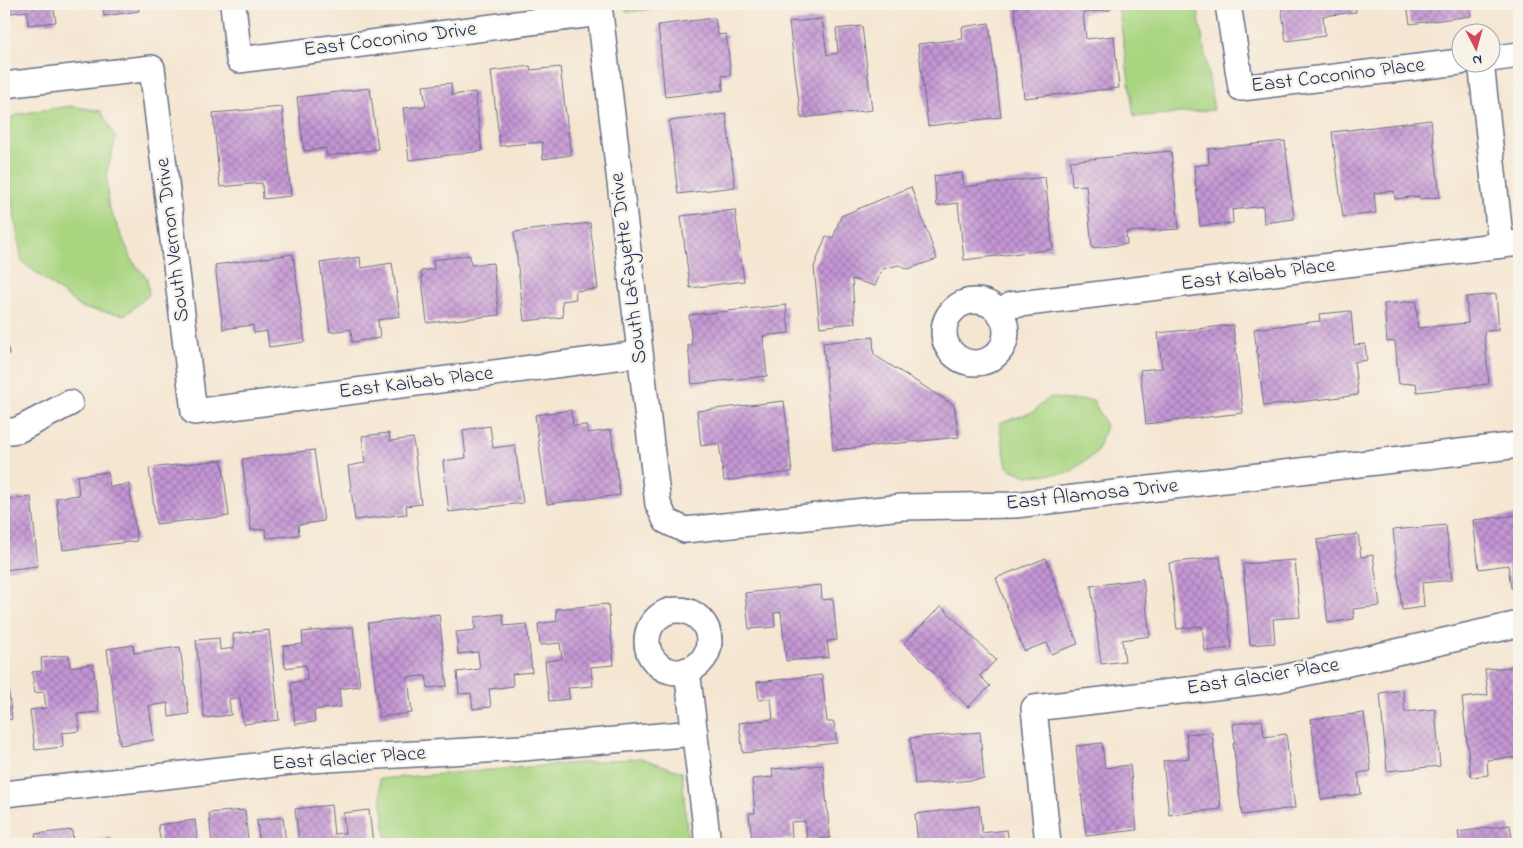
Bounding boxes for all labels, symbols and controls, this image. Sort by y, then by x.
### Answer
street label: East Coconino Drive [302,14,479,66]
north arrow [1450,22,1500,72]
text: N [1471,49,1483,70]
street label: East Coconino Place [1249,50,1427,102]
street label: South Vernon Drive [148,156,198,324]
street label: South Lafayette Drive [602,170,658,365]
street label: East Kaibab Place [1179,251,1338,299]
street label: East Kaibab Place [337,359,496,407]
street label: East Alamosa Drive [1004,471,1180,519]
street label: East Glacier Place [1185,650,1342,704]
street label: East Glacier Place [271,739,427,779]

